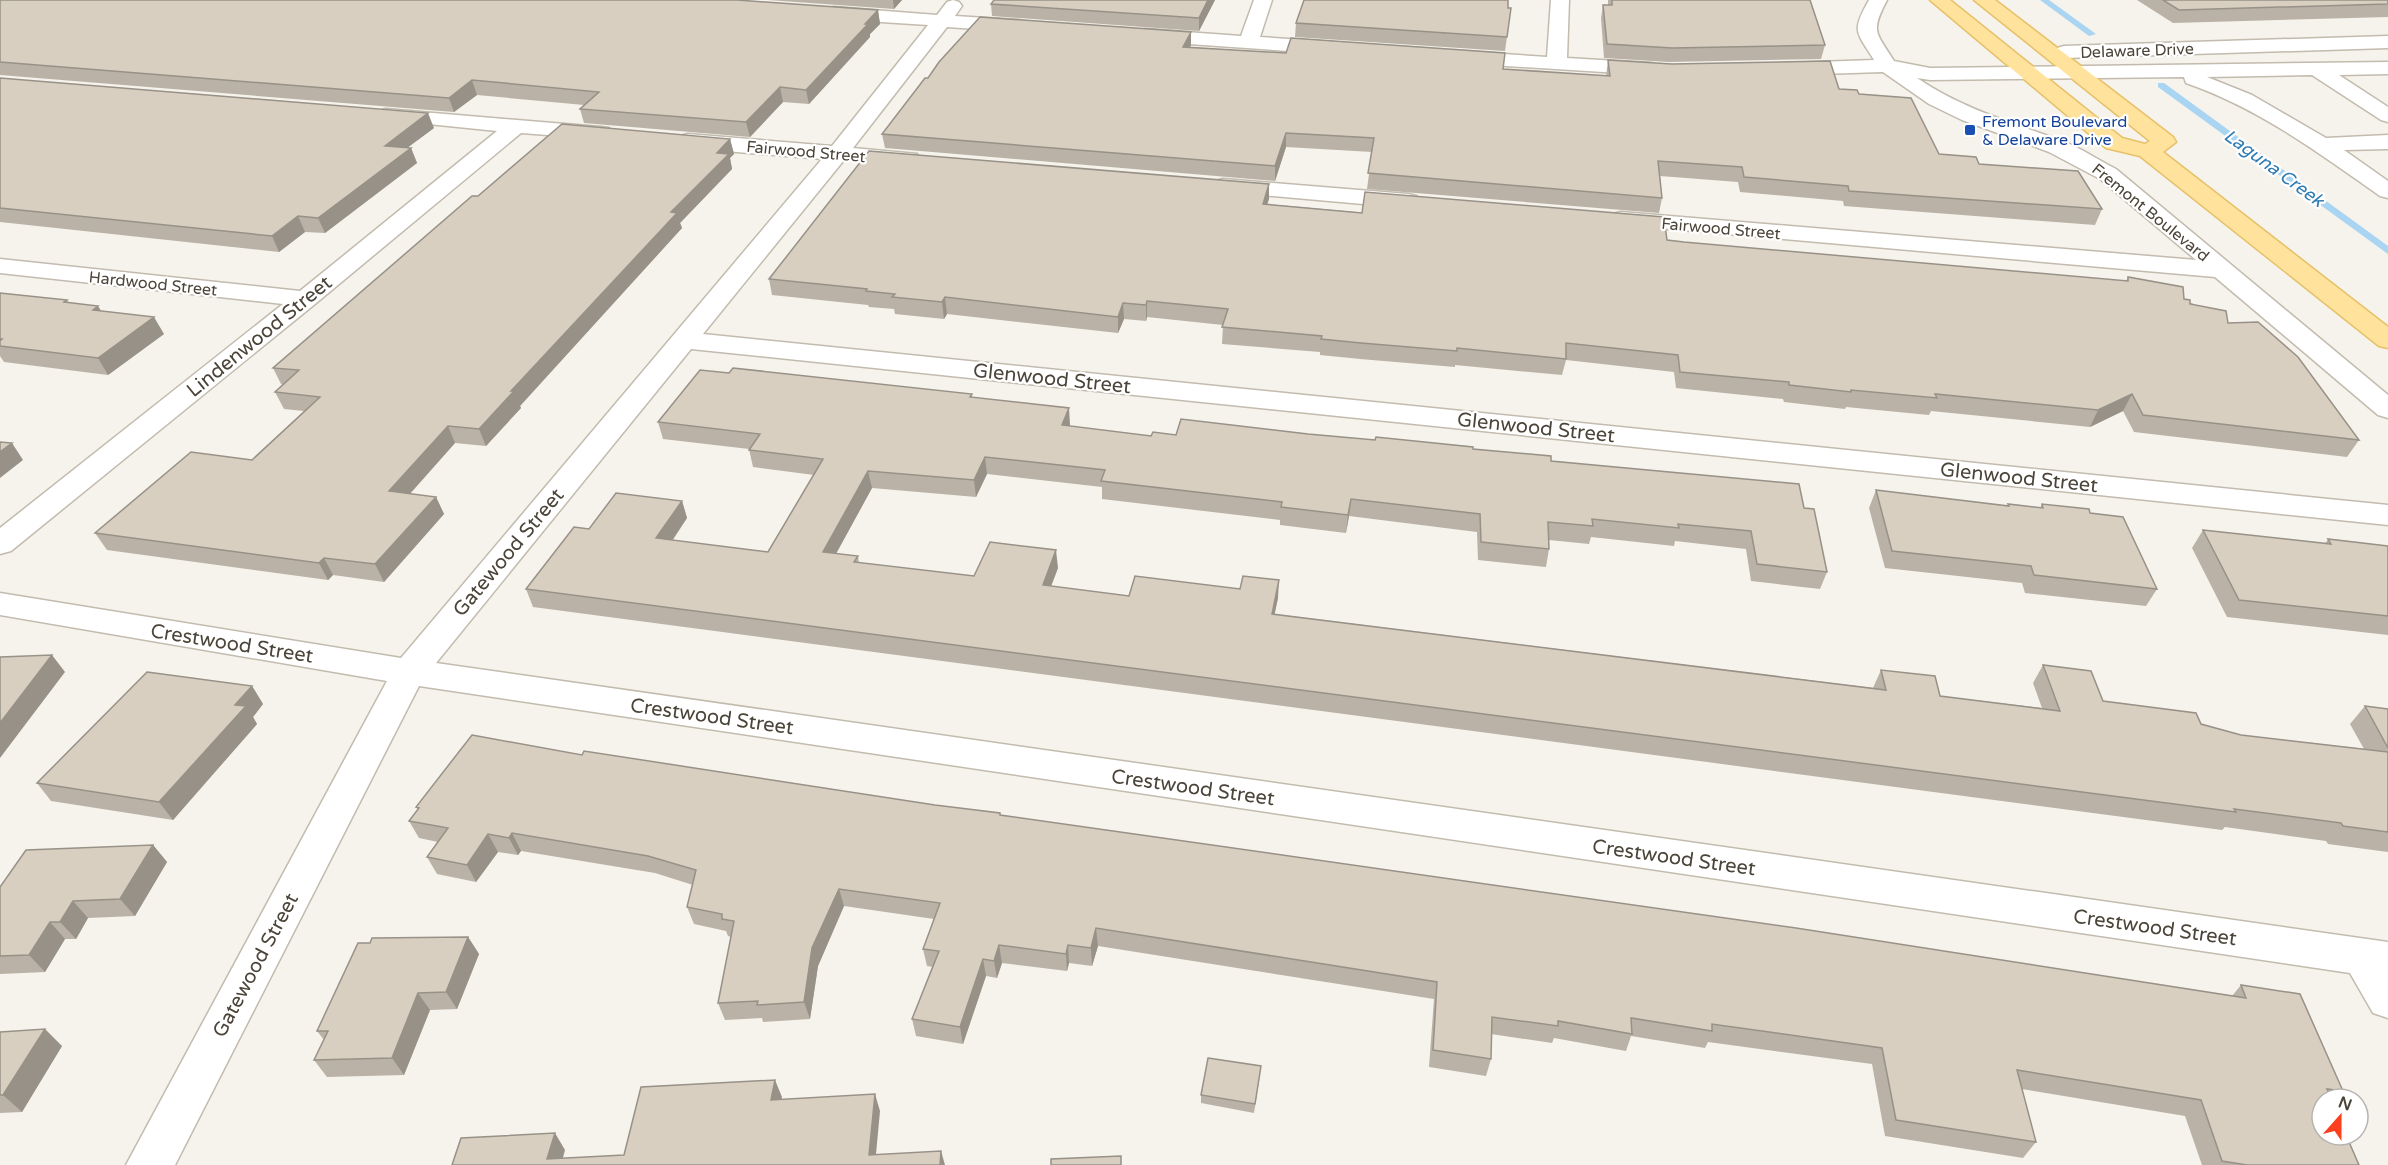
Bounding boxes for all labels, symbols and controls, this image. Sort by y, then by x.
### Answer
street label: Delaware Drive [2080,39,2194,63]
place label: Fremont Boulevard & Delaware Drive [1982,112,2127,150]
marker: Fremont Boulevard & Delaware Drive [1963,123,1977,137]
water label: Laguna Creek [2220,124,2329,212]
street label: Fairwood Street [745,137,866,167]
street label: Fremont Boulevard [2088,159,2213,266]
street label: Fairwood Street [1660,214,1781,244]
street label: Hardwood Street [88,267,218,301]
street label: Lindenwood Street [182,271,337,403]
street label: Glenwood Street [972,359,1132,399]
street label: Glenwood Street [1456,408,1616,448]
street label: Glenwood Street [1939,458,2099,498]
street label: Gatewood Street [448,483,570,622]
street label: Crestwood Street [149,619,315,669]
street label: Crestwood Street [629,694,795,740]
street label: Crestwood Street [1110,765,1276,811]
street label: Crestwood Street [1591,835,1757,881]
street label: Gatewood Street [208,889,304,1042]
street label: Crestwood Street [2072,905,2238,951]
north arrow [2310,1087,2370,1147]
text: N [2335,1092,2355,1116]

